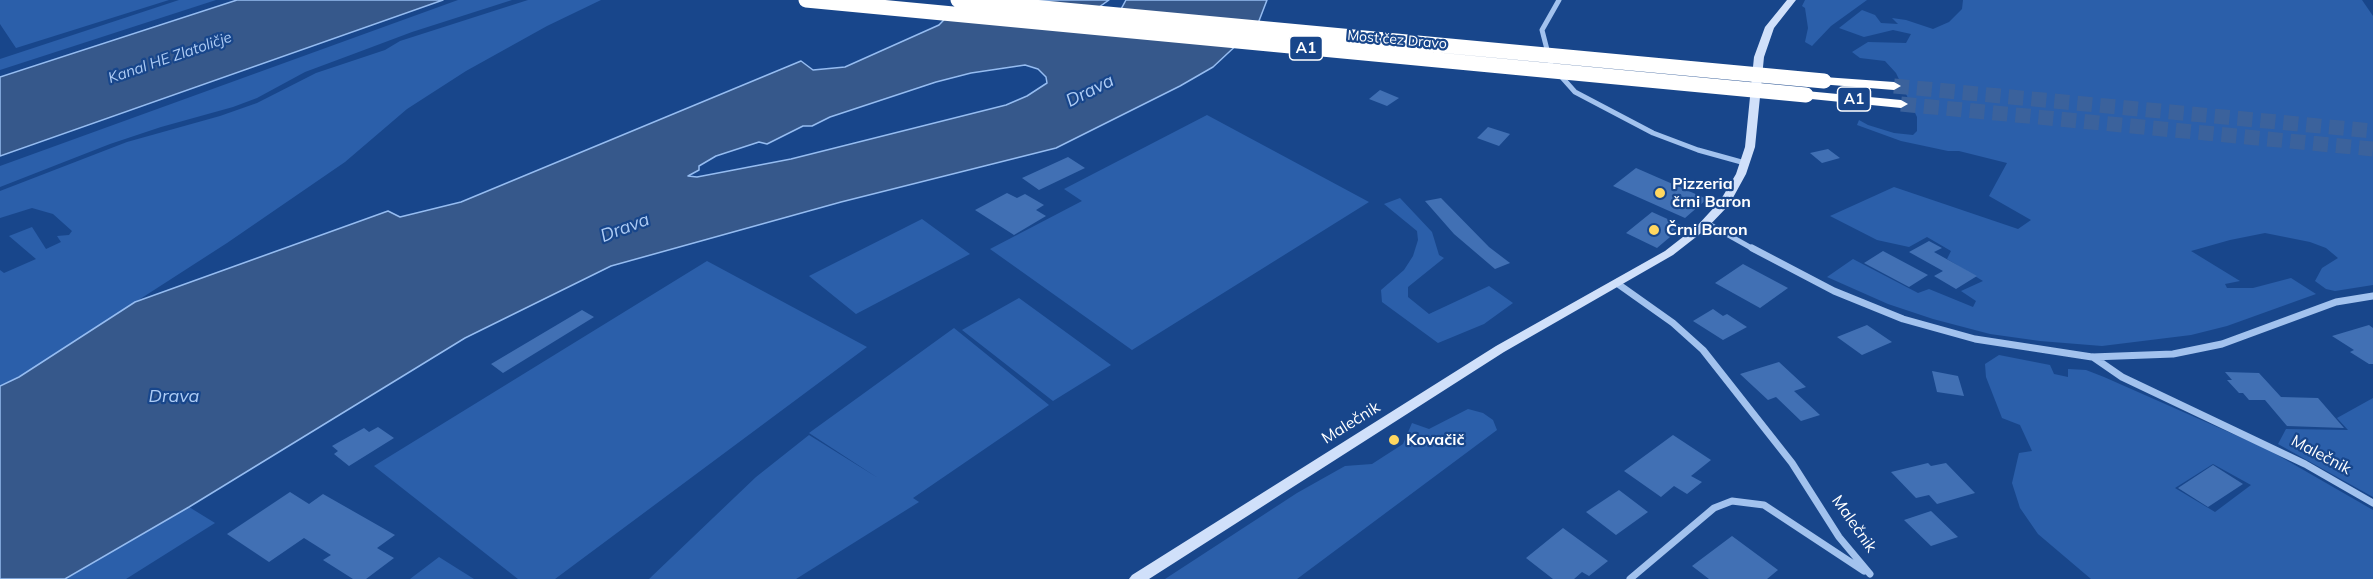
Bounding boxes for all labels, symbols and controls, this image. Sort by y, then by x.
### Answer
street label: Most čez Dravo [1347,27,1447,53]
water label: Kanal HE Zlatoličje [106,28,234,88]
road number: A1 [1290,36,1322,60]
water label: Drava [1062,70,1118,112]
road number: A1 [1838,87,1870,111]
place label: Pizzeria črni Baron [1672,174,1751,212]
marker: Pizzeria črni Baron [1653,186,1667,200]
water label: Drava [597,209,653,247]
place label: Črni Baron [1666,220,1748,240]
marker: Črni Baron [1647,223,1661,237]
water label: Drava [149,386,199,408]
street label: Malečnik [1318,398,1384,448]
place label: Kovačič [1406,430,1465,450]
street label: Malečnik [2288,431,2354,479]
marker: Kovačič [1387,433,1401,447]
street label: Malečnik [1827,492,1881,556]

